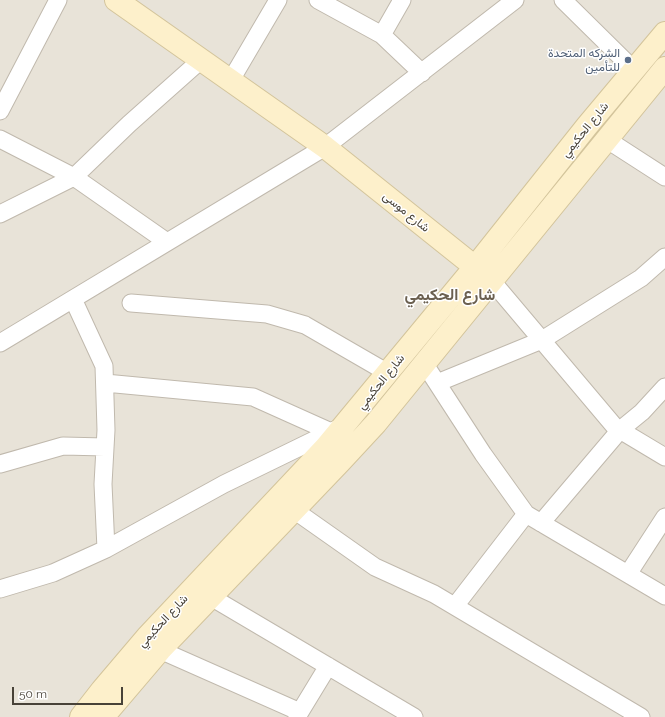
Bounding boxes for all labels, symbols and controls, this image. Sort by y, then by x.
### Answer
place label: الشركه المتحدة للتأمين [548,46,620,74]
marker: الشركه المتحدة للتأمين [623,55,633,65]
street label: شارع الحكيمي [558,99,612,161]
street label: شارع موسى [380,189,432,235]
district label: شارع الحكيمي [405,285,495,305]
street label: شارع الحكيمي [354,351,408,413]
street label: شارع الحكيمي [135,592,191,650]
scale bar [14,679,125,705]
text: 50 m [19,687,47,701]

